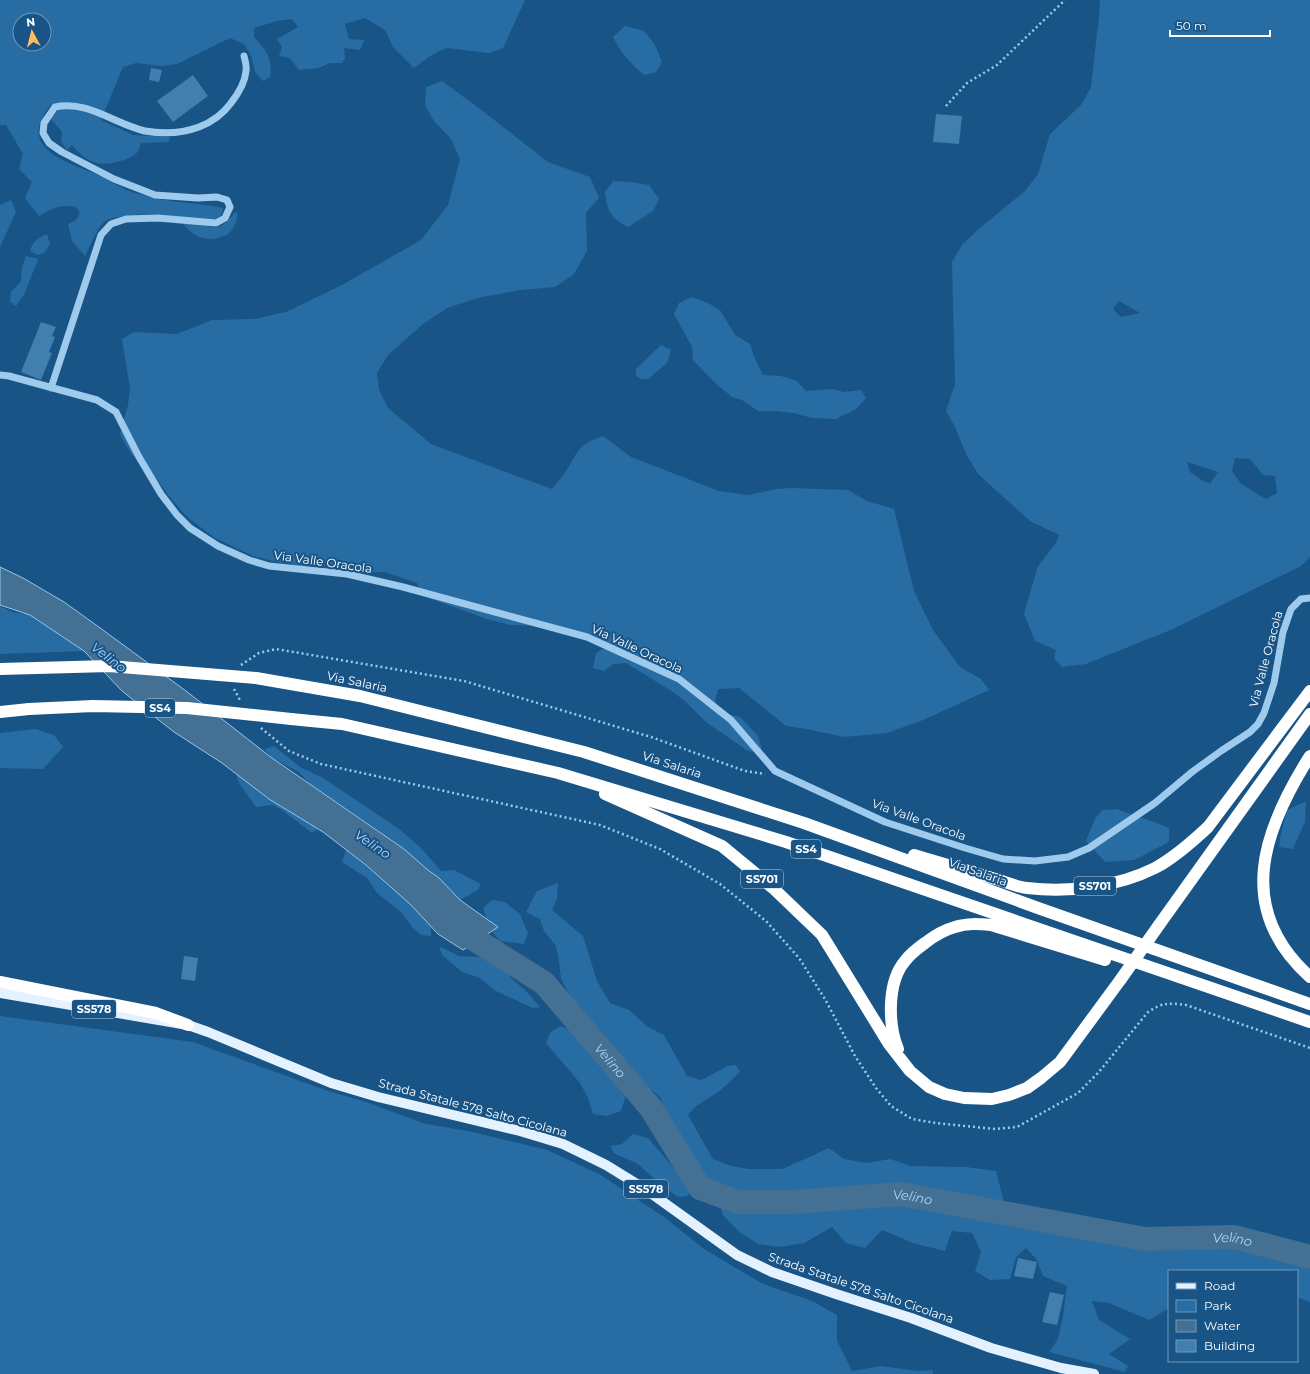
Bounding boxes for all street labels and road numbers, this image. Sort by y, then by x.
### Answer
street label: Via Valle Oracola [273,547,373,576]
street label: Via Valle Oracola [1245,609,1286,709]
street label: Via Valle Oracola [589,621,685,676]
street label: Via Salaria [326,668,389,695]
road number: SS4 [145,699,175,717]
street label: Via Salaria [641,748,704,781]
street label: Via Valle Oracola [870,796,968,844]
road number: SS4 [791,840,821,858]
street label: Via Salaria [947,854,1010,889]
road number: SS701 [741,870,783,888]
road number: SS701 [1074,877,1116,895]
road number: SS578 [72,1000,116,1018]
street label: Strada Statale 578 Salto Cicolana [377,1075,569,1140]
road number: SS578 [624,1180,668,1198]
street label: Strada Statale 578 Salto Cicolana [767,1249,956,1326]

